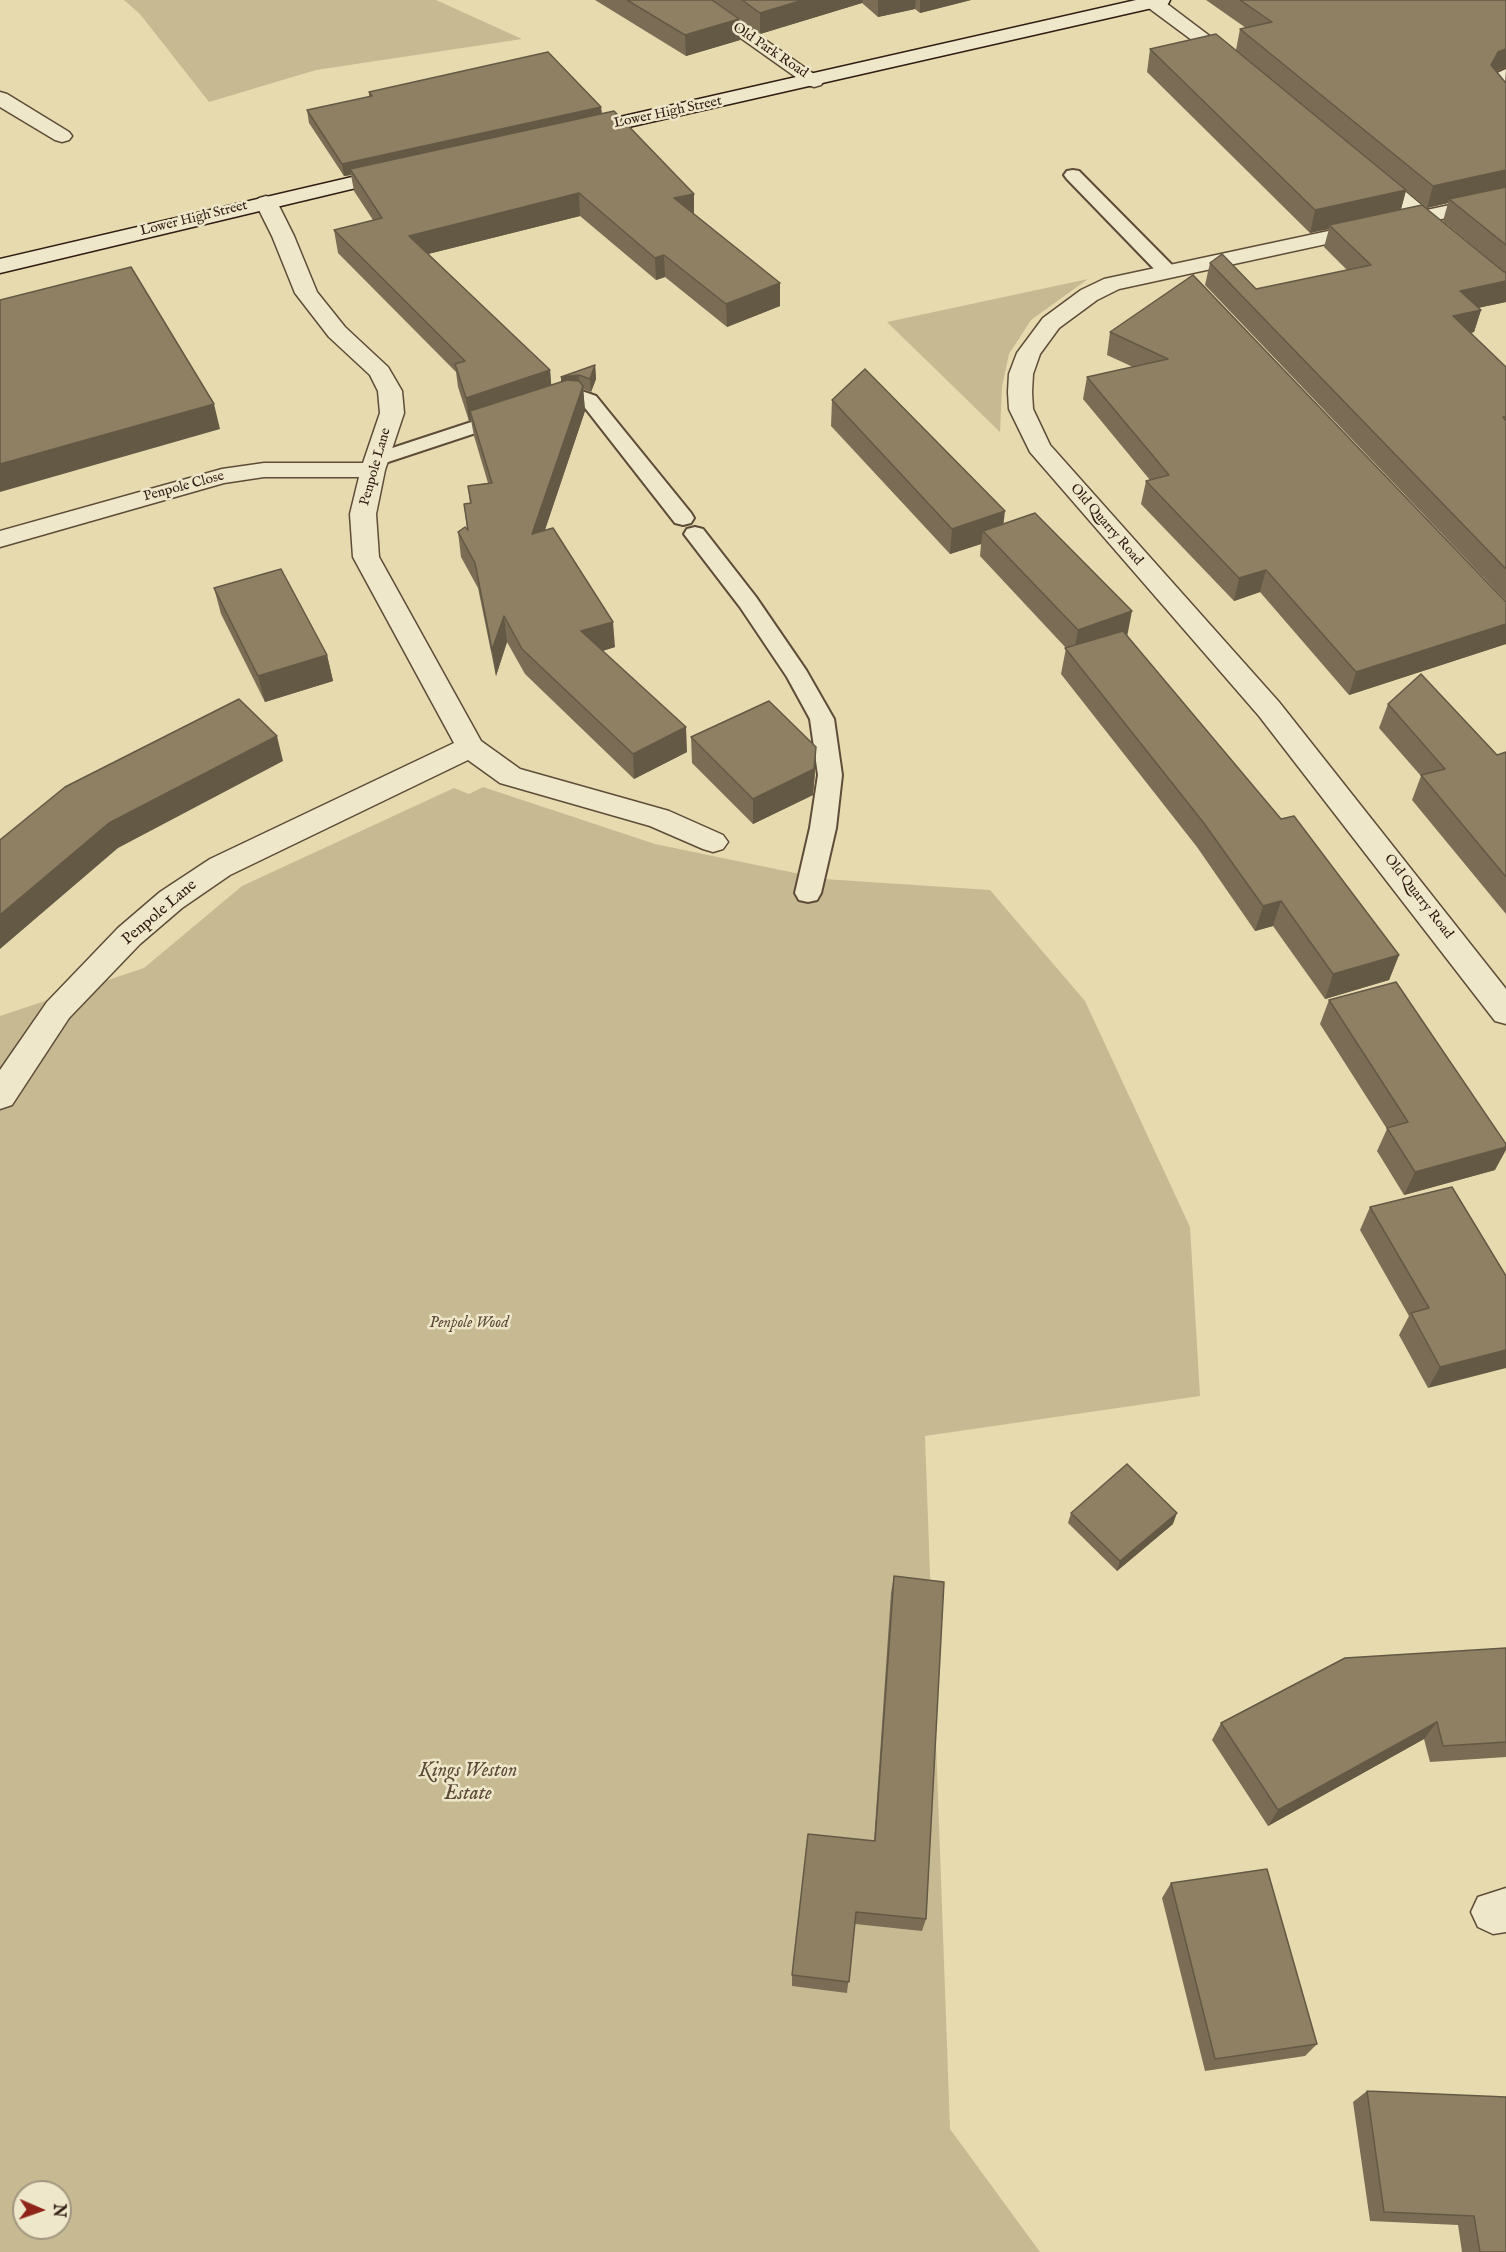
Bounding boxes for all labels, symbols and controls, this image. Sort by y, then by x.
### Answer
street label: Old Park Road [729,20,811,82]
street label: Lower High Street [613,93,723,133]
street label: Lower High Street [139,198,249,240]
street label: Penpole Lane [357,426,395,508]
street label: Penpole Close [142,468,226,506]
street label: Old Quarry Road [1066,481,1146,569]
street label: Old Quarry Road [1380,851,1456,943]
street label: Penpole Lane [119,876,201,950]
park label: Penpole Wood [429,1314,509,1334]
park label: Kings Weston Estate [419,1760,517,1807]
north arrow [12,2180,72,2240]
text: N [48,2203,68,2218]

